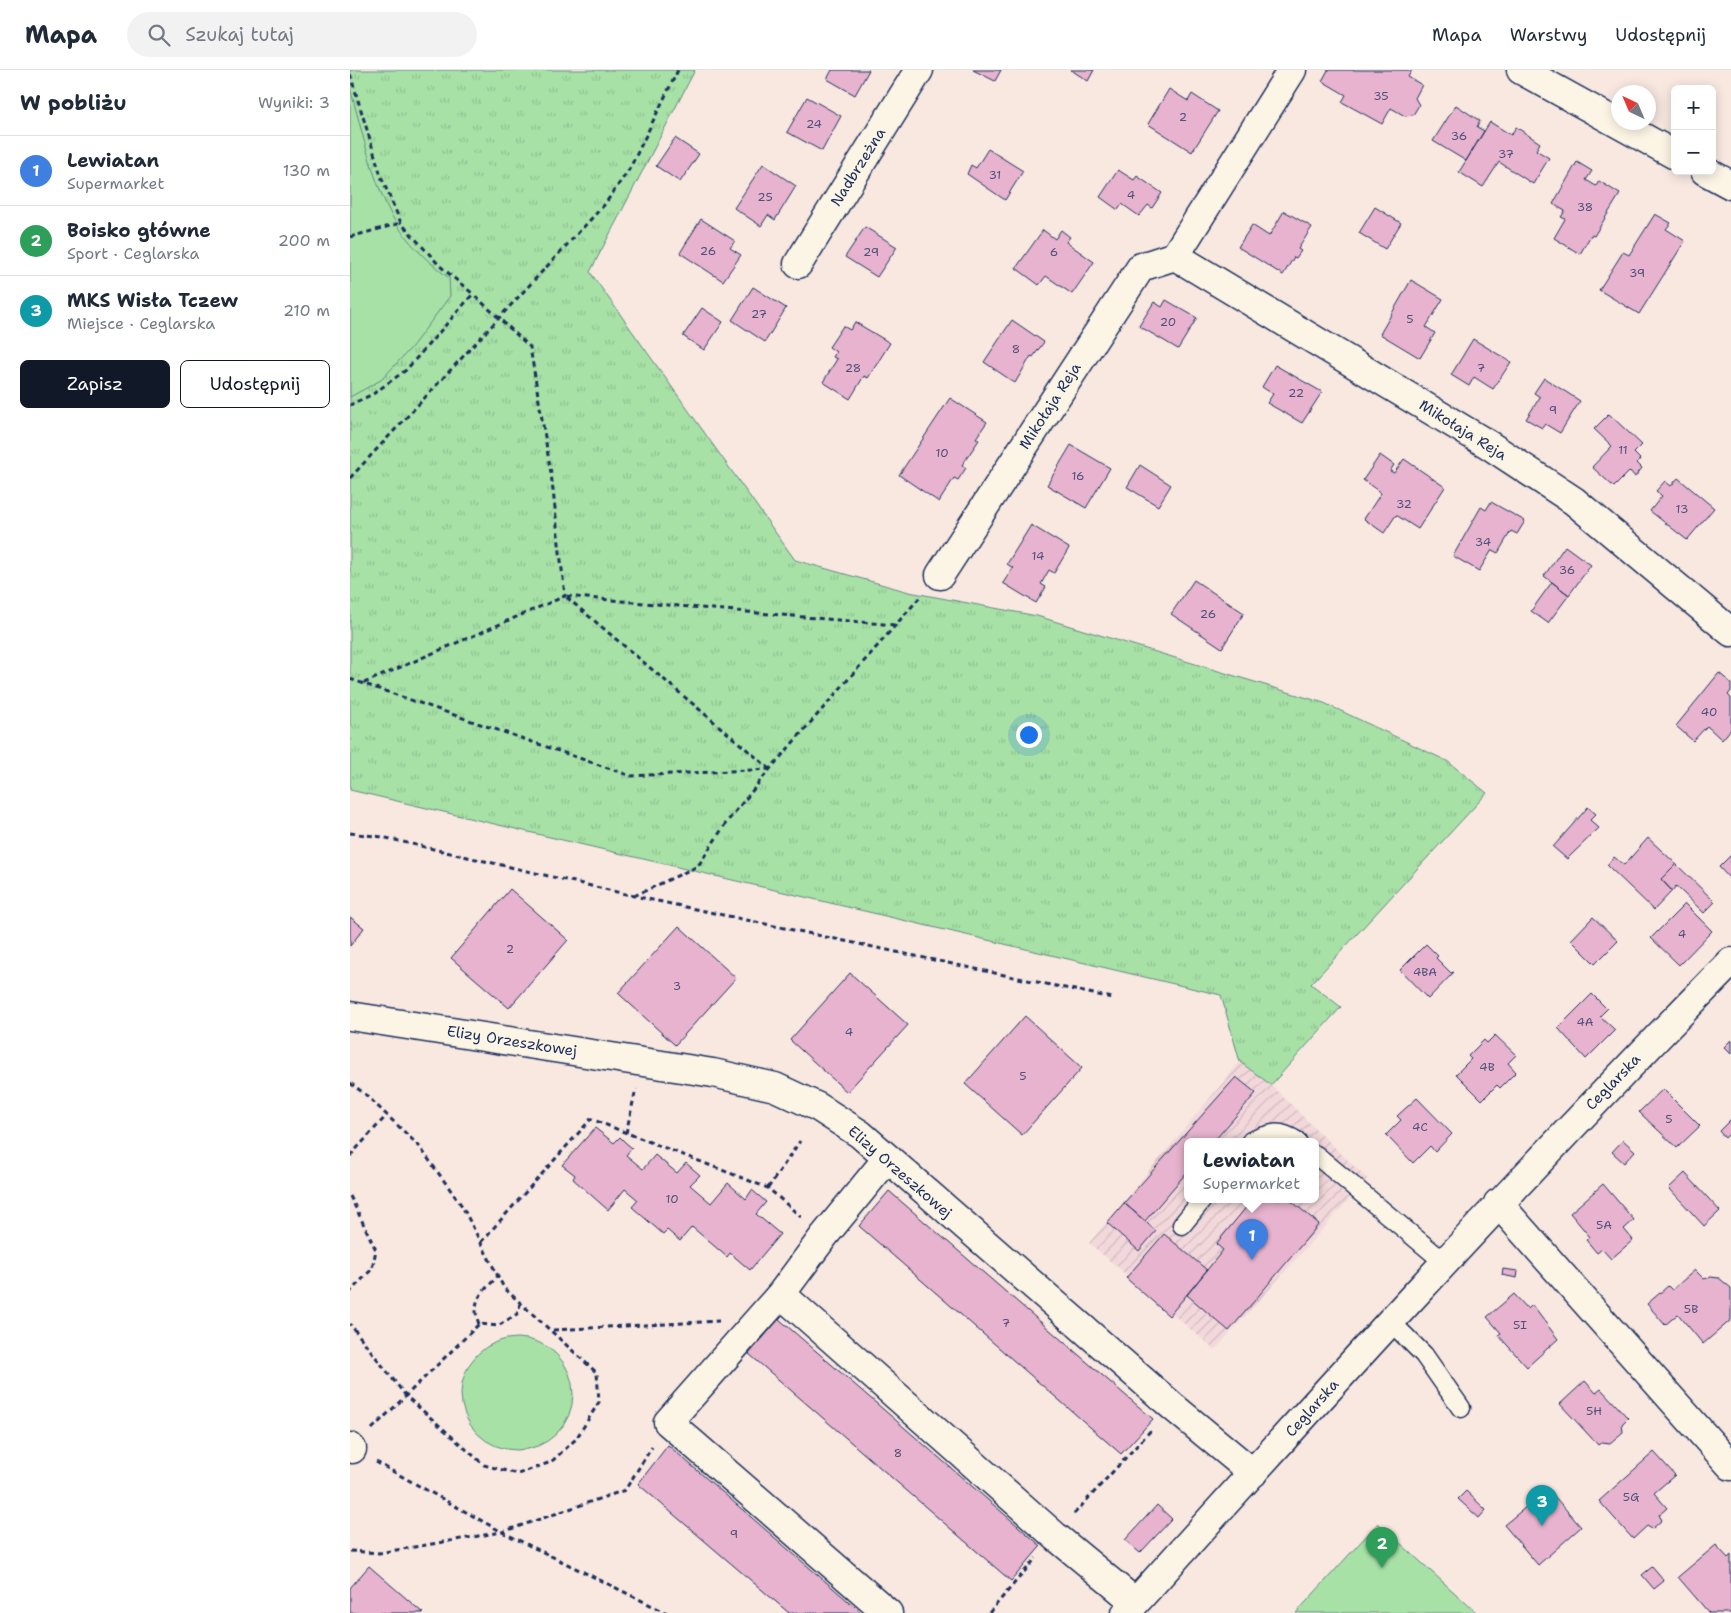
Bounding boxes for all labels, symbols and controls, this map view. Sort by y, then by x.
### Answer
search box [127,12,477,57]
text: Mapa [25,19,97,51]
icon: search [145,21,173,49]
text: Szukaj tutaj [185,22,294,47]
text: Mapa [1432,23,1482,47]
text: Warstwy [1510,23,1587,47]
text: Udostępnij [1615,23,1706,47]
north arrow [1611,85,1656,130]
map controls [1671,85,1716,175]
button: + [1671,85,1716,130]
house number: 35 [1373,88,1389,104]
text: W pobliżu [20,89,127,117]
text: Wyniki: 3 [258,92,330,113]
house number: 2 [1179,109,1187,125]
house number: 24 [806,116,822,132]
street label: Nadbrzeżna [826,123,890,210]
house number: 36 [1451,128,1467,144]
button: − [1671,130,1716,175]
house number: 37 [1498,146,1514,162]
text: Lewiatan [67,148,159,173]
text: 1 [32,160,40,181]
text: 130 m [283,160,330,181]
house number: 31 [989,167,1001,183]
text: Supermarket [67,173,164,194]
house number: 4 [1127,187,1135,203]
house number: 25 [757,189,773,205]
house number: 38 [1577,199,1593,215]
text: Boisko główne [67,218,211,243]
text: 2 [30,230,42,251]
text: 200 m [278,230,330,251]
text: Sport · Ceglarska [67,243,199,264]
house number: 26 [700,243,716,259]
house number: 29 [863,244,879,260]
house number: 6 [1050,244,1058,260]
house number: 39 [1629,265,1645,281]
text: MKS Wisła Tczew [67,288,238,313]
text: 3 [30,300,42,321]
text: 210 m [283,300,330,321]
house number: 27 [751,306,767,322]
house number: 5 [1406,311,1414,327]
text: Miejsce · Ceglarska [67,313,215,334]
house number: 20 [1160,314,1176,330]
house number: 8 [1012,341,1020,357]
street label: Mikołaja Reja [1014,358,1086,453]
button: Zapisz [20,360,170,408]
button: Udostępnij [180,360,330,408]
house number: 28 [845,360,861,376]
house number: 7 [1477,360,1485,376]
house number: 22 [1288,385,1304,401]
street label: Mikołaja Reja [1415,395,1511,465]
house number: 9 [1549,402,1557,418]
house number: 11 [1618,442,1628,458]
house number: 10 [935,445,949,461]
house number: 16 [1071,468,1085,484]
house number: 32 [1396,496,1412,512]
house number: 13 [1676,501,1688,517]
house number: 34 [1475,534,1491,550]
house number: 14 [1032,548,1044,564]
house number: 36 [1559,562,1575,578]
house number: 26 [1200,606,1216,622]
house number: 40 [1701,704,1717,720]
your location [1016,722,1042,748]
house number: 4 [1678,926,1686,942]
house number: 2 [506,941,514,957]
house number: 4BA [1413,964,1437,980]
house number: 3 [673,978,681,994]
house number: 4A [1576,1014,1594,1030]
street label: Elizy Orzeszkowej [445,1021,579,1061]
house number: 4 [845,1024,853,1040]
street label: Ceglarska [1581,1049,1645,1115]
house number: 4B [1479,1059,1495,1075]
house number: 5 [1019,1068,1027,1084]
house number: 5 [1665,1111,1673,1127]
house number: 4C [1412,1119,1428,1135]
street label: Elizy Orzeszkowej [844,1121,956,1223]
popup [1184,1138,1319,1203]
text: Lewiatan [1203,1148,1295,1173]
text: Supermarket [1203,1173,1300,1194]
house number: 10 [665,1191,679,1207]
house number: 5A [1596,1217,1612,1233]
pin: 1 [1236,1219,1268,1260]
house number: 5B [1684,1301,1698,1317]
house number: 7 [1002,1315,1010,1331]
house number: 5I [1513,1317,1527,1333]
street label: Ceglarska [1281,1374,1344,1441]
house number: 5H [1586,1403,1602,1419]
house number: 8 [894,1445,902,1461]
pin: 3 [1526,1485,1558,1526]
house number: 5G [1623,1489,1639,1505]
house number: 9 [730,1526,738,1542]
pin: 2 [1366,1527,1398,1568]

